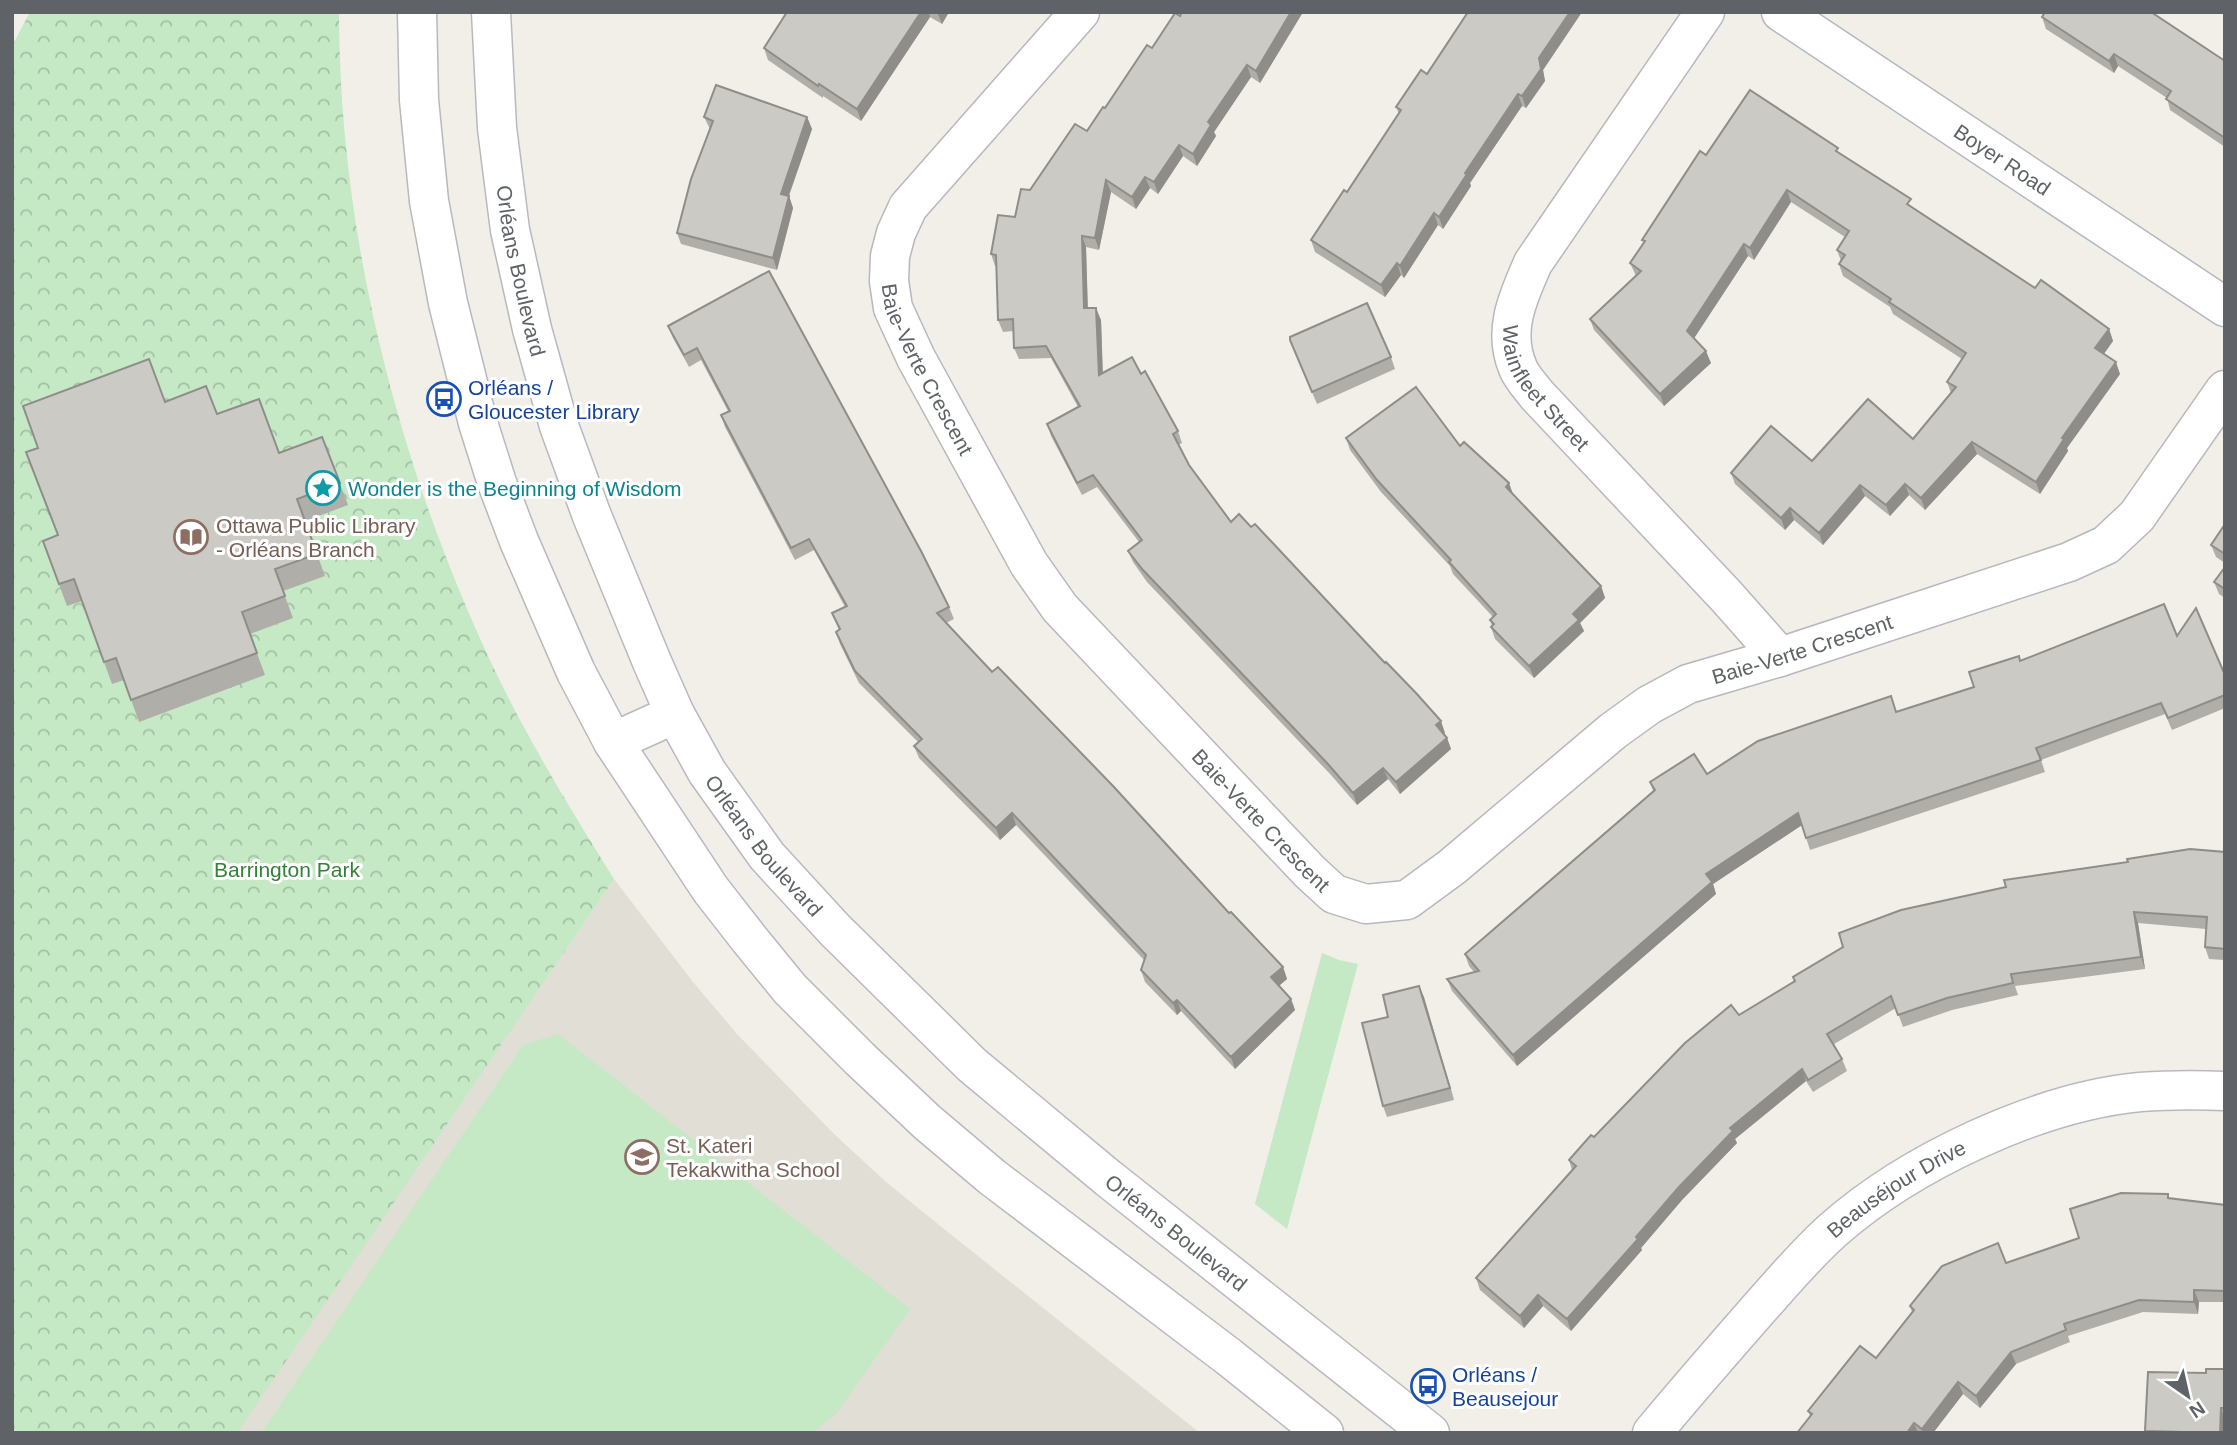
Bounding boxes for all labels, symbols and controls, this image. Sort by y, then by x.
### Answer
street label: Boyer Road [1950,119,2055,199]
street label: Orléans Boulevard [493,184,550,359]
street label: Baie-Verte Crescent [878,282,978,459]
street label: Wainfleet Street [1500,324,1594,455]
place label: Orléans / Gloucester Library [468,376,640,423]
bus stop icon: Orléans / Gloucester Library [425,380,463,418]
place icon: Wonder is the Beginning of Wisdom [304,469,342,507]
place label: Wonder is the Beginning of Wisdom [348,477,681,500]
place label: Ottawa Public Library - Orléans Branch [216,514,416,561]
library icon: Ottawa Public Library - Orléans Branch [172,518,210,556]
street label: Baie-Verte Crescent [1709,609,1895,688]
street label: Baie-Verte Crescent [1188,744,1335,896]
street label: Orléans Boulevard [701,770,828,920]
park label: Barrington Park [214,858,360,881]
place label: St. Kateri Tekakwitha School [666,1134,840,1181]
street label: Beauséjour Drive [1822,1135,1969,1242]
school or university icon: St. Kateri Tekakwitha School [623,1138,661,1176]
street label: Orléans Boulevard [1101,1169,1252,1295]
north arrow [2153,1361,2223,1431]
place label: Orléans / Beausejour [1452,1363,1558,1410]
bus stop icon: Orléans / Beausejour [1409,1367,1447,1405]
text: N [2186,1397,2209,1422]

